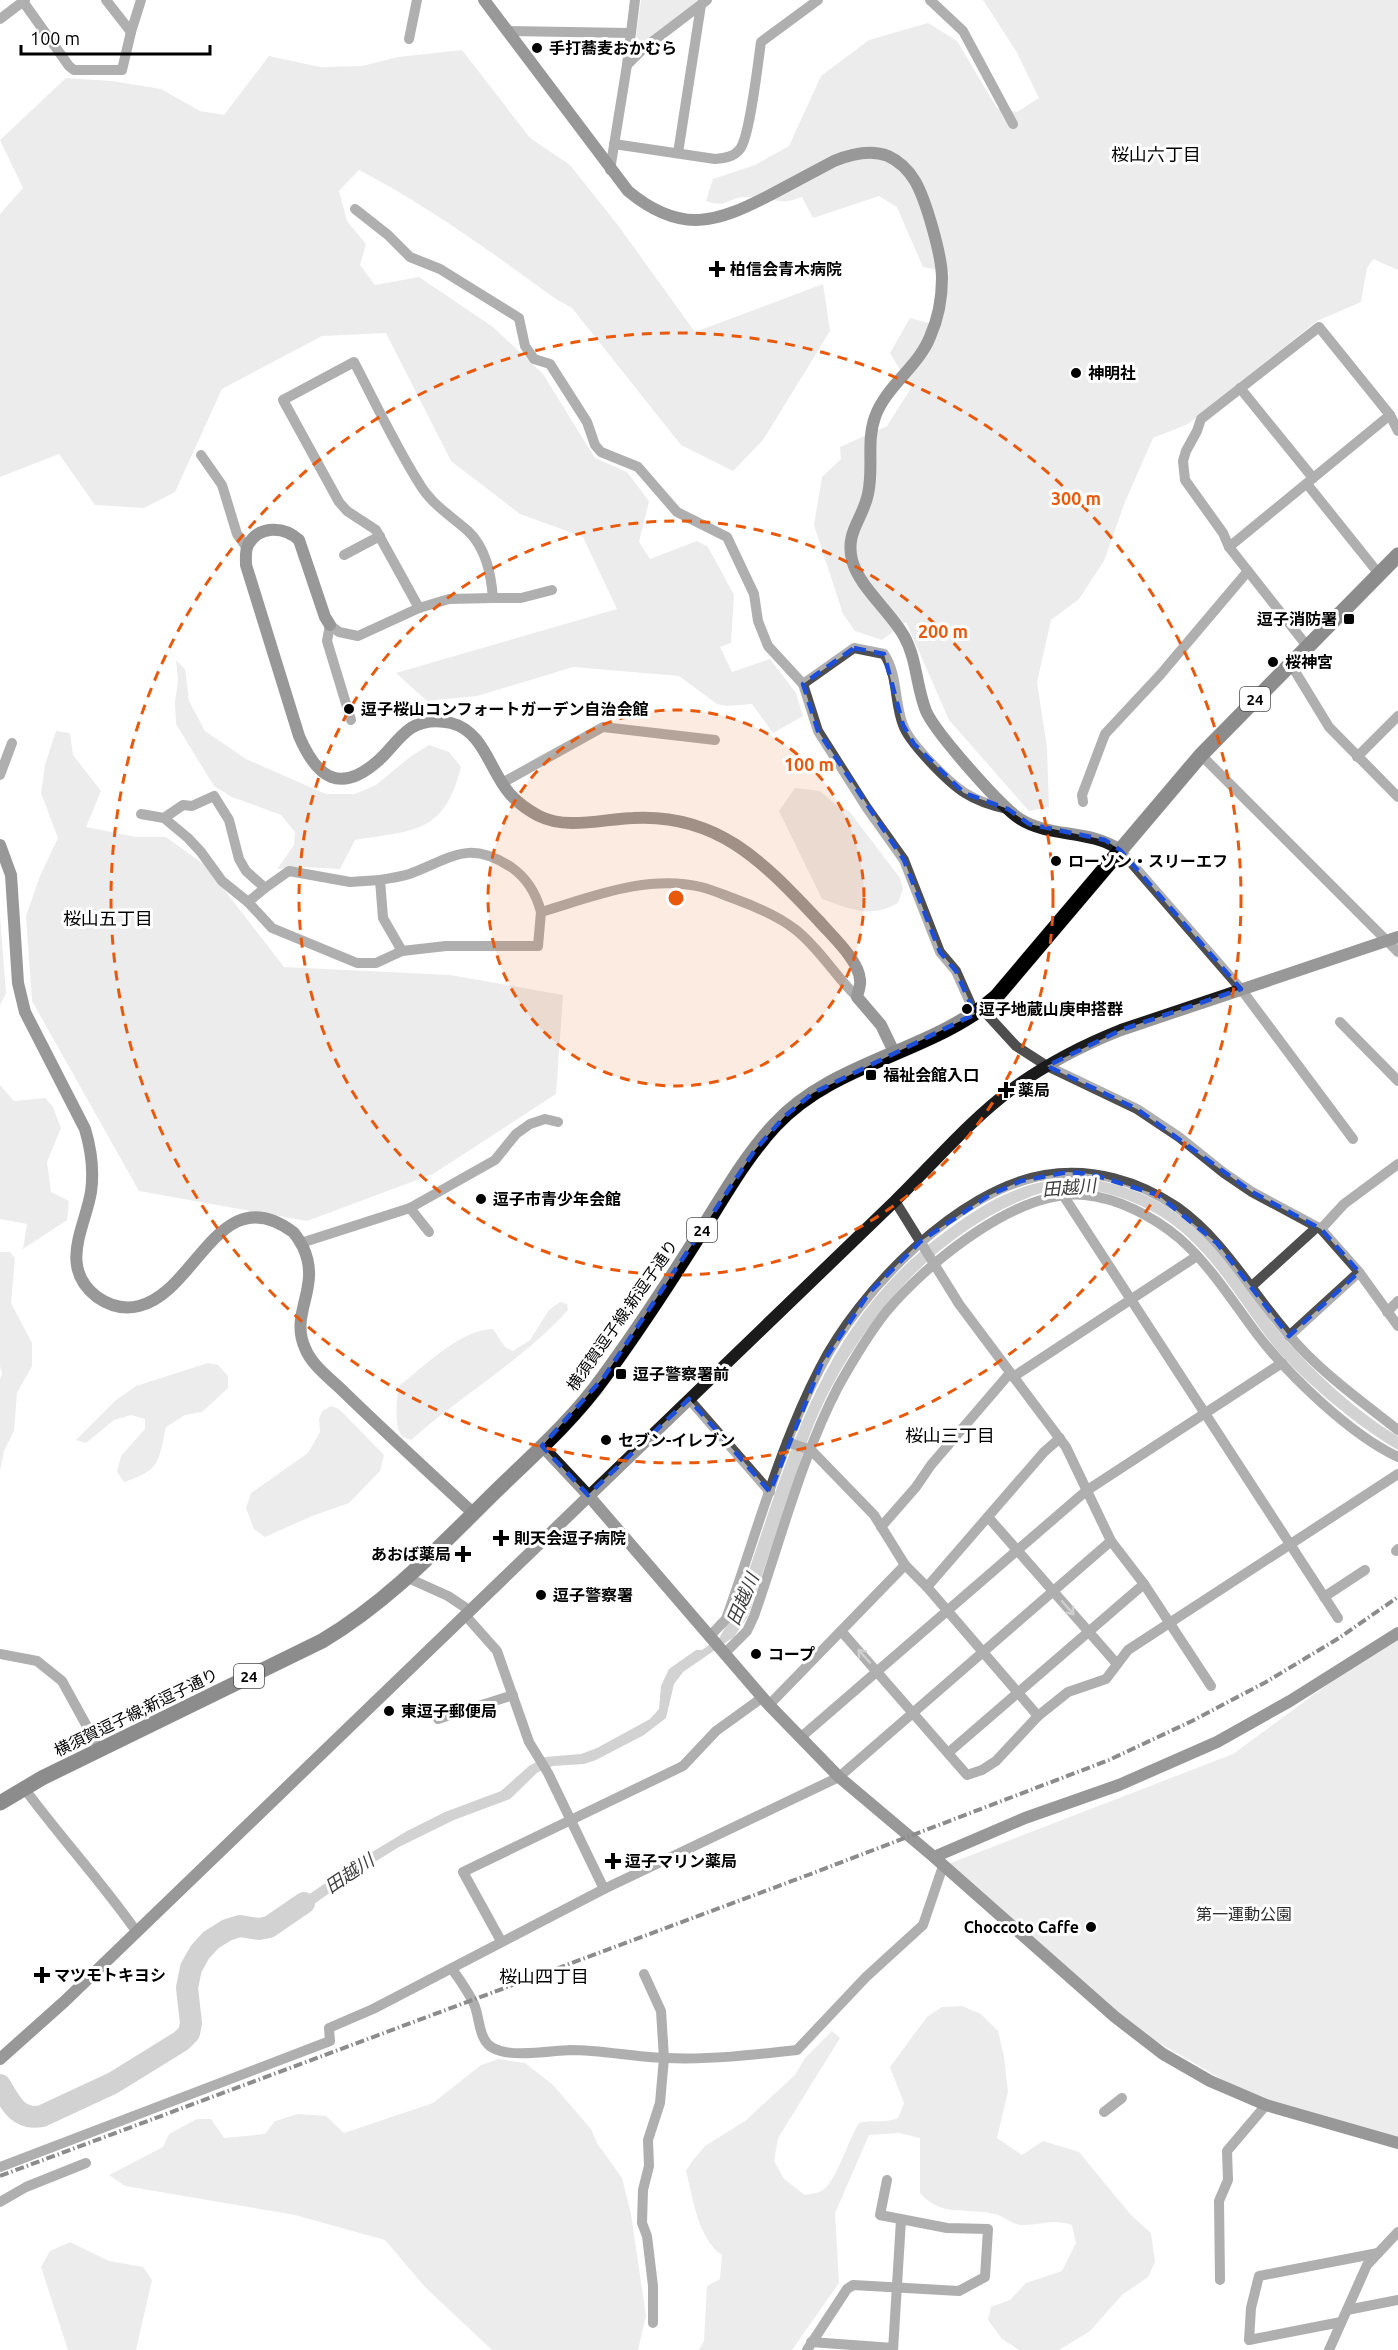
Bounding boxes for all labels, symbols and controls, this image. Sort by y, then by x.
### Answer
scale bar [21,18,210,56]
text: 100 m [30,28,80,48]
place label: 手打蕎麦おかむら [549,39,677,57]
marker: 手打蕎麦おかむら [530,41,544,55]
district label: 桜山六丁目 [1111,144,1201,164]
marker: 柏信会青木病院 [708,260,726,278]
place label: 柏信会青木病院 [730,260,842,278]
place label: 神明社 [1088,364,1136,382]
marker: 神明社 [1069,366,1083,380]
text: 300 m [1051,488,1101,508]
place label: 逗子消防署 [1257,610,1337,628]
marker: 逗子消防署 [1342,612,1356,626]
text: 200 m [918,621,968,641]
place label: 桜神宮 [1285,653,1333,671]
marker: 桜神宮 [1266,655,1280,669]
road number: 24 [1240,687,1270,711]
place label: 逗子桜山コンフォートガーデン自治会館 [361,700,649,718]
marker: 逗子桜山コンフォートガーデン自治会館 [342,702,356,716]
text: 100 m [784,754,834,774]
place label: ローソン・スリーエフ [1068,852,1228,870]
marker: ローソン・スリーエフ [1049,854,1063,868]
centre of rings [666,888,686,908]
district label: 桜山五丁目 [63,908,153,928]
place label: 逗子地蔵山庚申搭群 [979,1000,1123,1018]
marker: 逗子地蔵山庚申搭群 [960,1002,974,1016]
place label: 福祉会館入口 [883,1066,979,1084]
marker: 福祉会館入口 [864,1068,878,1082]
place label: 薬局 [1018,1081,1050,1099]
marker: 薬局 [999,1083,1013,1097]
water label: 田越川 [1041,1175,1099,1199]
place label: 逗子市青少年会館 [493,1190,621,1208]
marker: 逗子市青少年会館 [474,1192,488,1206]
road number: 24 [687,1218,717,1242]
street label: 横須賀逗子線;新逗子通り [563,1236,681,1394]
place label: 逗子警察署前 [633,1365,729,1383]
marker: 逗子警察署前 [614,1367,628,1381]
district label: 桜山三丁目 [905,1425,995,1445]
place label: セブン-イレブン [618,1431,735,1449]
marker: セブン-イレブン [599,1433,613,1447]
marker: 則天会逗子病院 [492,1529,510,1547]
place label: 則天会逗子病院 [514,1529,626,1547]
place label: あおば薬局 [371,1545,451,1563]
marker: あおば薬局 [456,1547,470,1561]
water label: 田越川 [722,1568,763,1628]
place label: 逗子警察署 [553,1586,633,1604]
marker: 逗子警察署 [534,1588,548,1602]
one-way arrow [1061,1600,1075,1615]
place label: コープ [768,1645,815,1663]
marker: コープ [749,1647,763,1661]
one-way arrow [857,1649,871,1664]
street label: 横須賀逗子線;新逗子通り [51,1664,221,1760]
road number: 24 [234,1664,264,1688]
place label: 東逗子郵便局 [401,1702,497,1720]
marker: 東逗子郵便局 [382,1704,396,1718]
water label: 田越川 [321,1848,379,1896]
place label: 逗子マリン薬局 [625,1852,737,1870]
marker: 逗子マリン薬局 [606,1854,620,1868]
park label: 第一運動公園 [1196,1905,1292,1923]
place label: Choccoto Caffe [964,1918,1079,1936]
marker: Choccoto Caffe [1084,1920,1098,1934]
place label: マツモトキヨシ [54,1966,166,1984]
district label: 桜山四丁目 [499,1966,589,1986]
marker: マツモトキヨシ [35,1968,49,1982]

